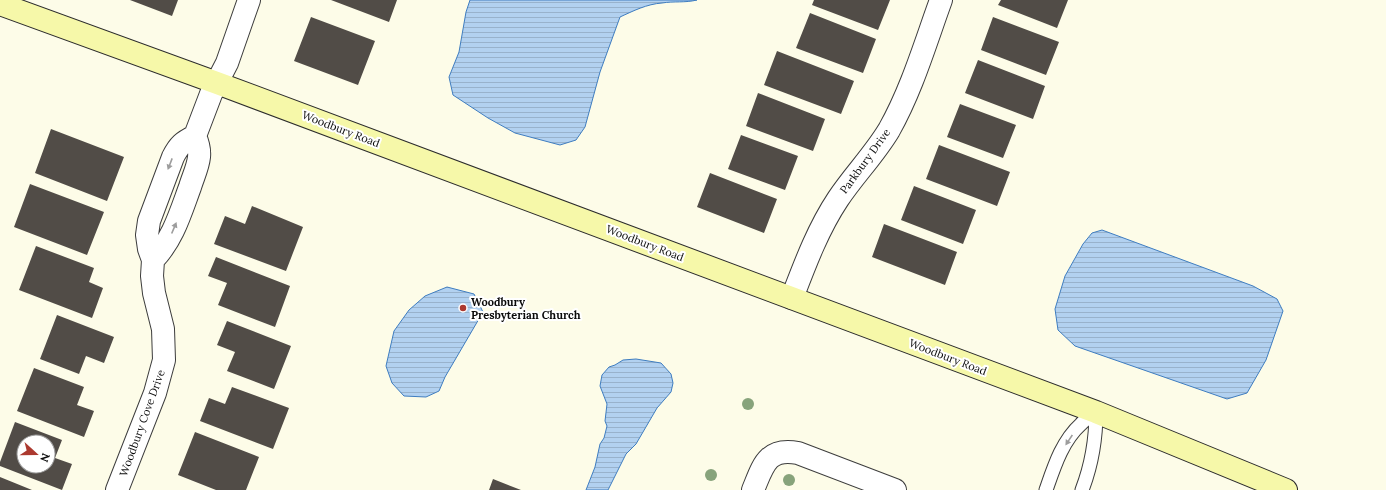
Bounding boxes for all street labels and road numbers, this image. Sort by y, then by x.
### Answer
street label: Woodbury Road [300,108,382,150]
street label: Parkbury Drive [837,126,893,196]
street label: Woodbury Road [604,222,686,264]
street label: Woodbury Road [907,336,989,378]
street label: Woodbury Cove Drive [116,368,168,478]

